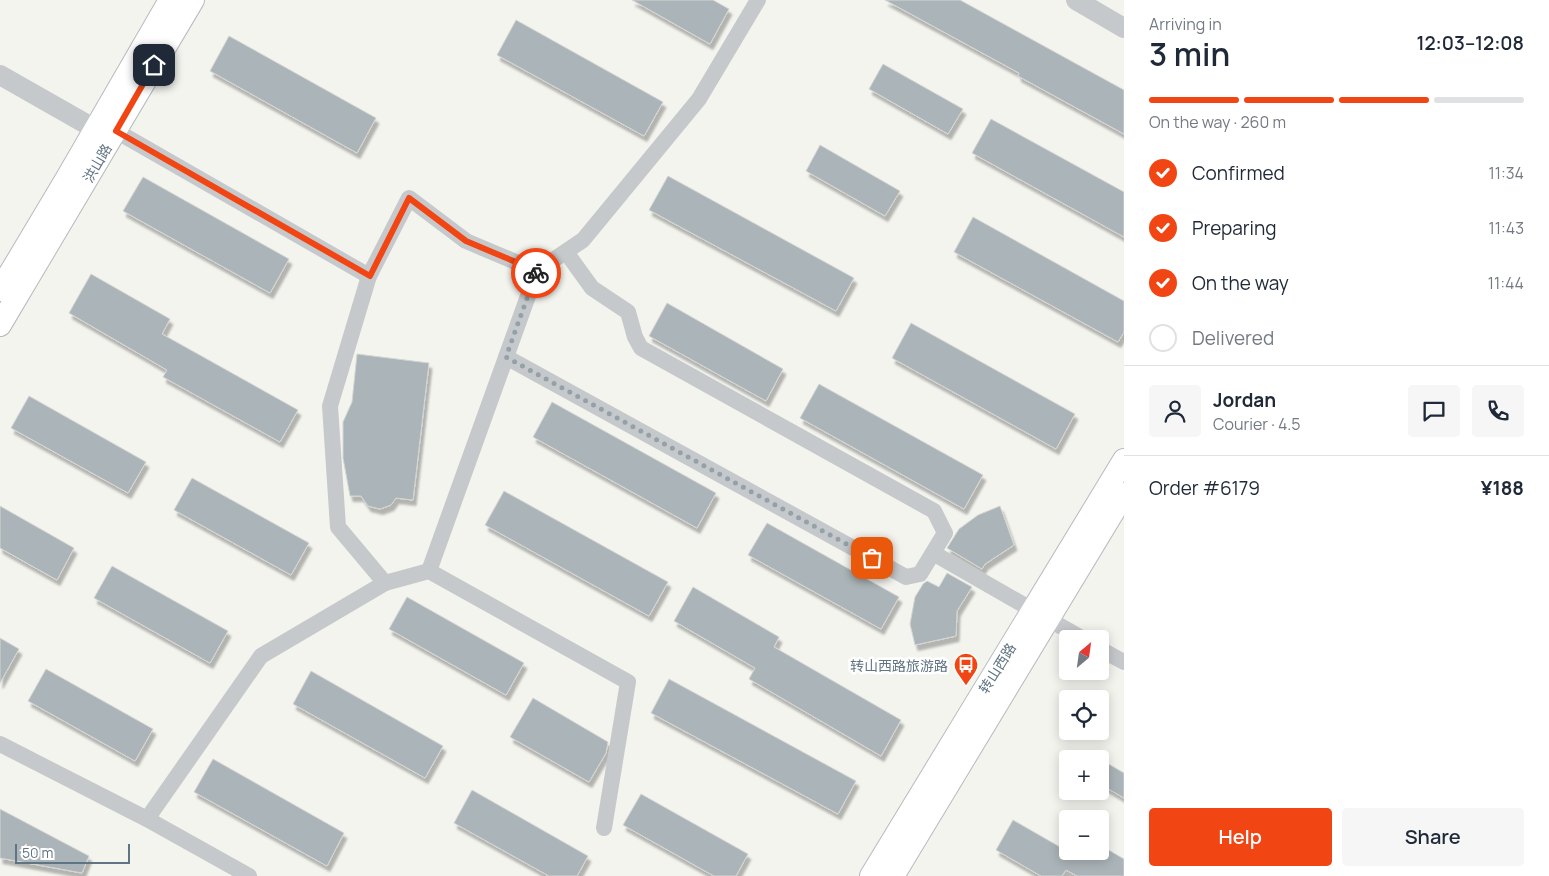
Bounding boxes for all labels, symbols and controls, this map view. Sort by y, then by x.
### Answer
text: Arriving in [1149,13,1222,35]
text: 12:03–12:08 [1416,30,1524,56]
text: 3 min [1149,32,1230,76]
pin [133,44,175,86]
icon: home [140,51,168,79]
text: On the way · 260 m [1149,111,1286,133]
street label: 洪山路 [78,140,116,186]
icon: check [1149,159,1177,187]
text: Confirmed [1192,160,1285,186]
text: 11:34 [1488,162,1524,184]
icon: check [1149,214,1177,242]
text: Preparing [1192,215,1277,241]
text: 11:43 [1488,217,1524,239]
courier [511,248,561,298]
icon: bike [522,259,550,287]
icon: check [1149,269,1177,297]
text: On the way [1192,270,1289,296]
text: 11:44 [1488,272,1524,294]
text: Delivered [1192,325,1274,351]
button: person [1149,385,1201,437]
button: chat [1408,385,1460,437]
button: phone [1472,385,1524,437]
text: Jordan [1213,387,1276,413]
text: Courier · 4.5 [1213,413,1300,435]
text: Order #6179 [1149,475,1260,501]
text: ¥188 [1481,475,1524,501]
pin [851,537,893,579]
icon: bag [858,544,886,572]
north arrow [1059,630,1109,680]
map controls [1059,630,1109,860]
street label: 转山西路 [974,639,1020,697]
bus stop icon: 转山西路旅游路 [953,652,979,686]
place label: 转山西路旅游路 [850,656,948,675]
button: locate [1059,690,1109,740]
button: + [1059,750,1109,800]
button: Help [1149,808,1332,866]
button: Share [1342,808,1524,866]
button: − [1059,810,1109,860]
scale bar [15,841,130,864]
text: 50 m [22,843,53,862]

